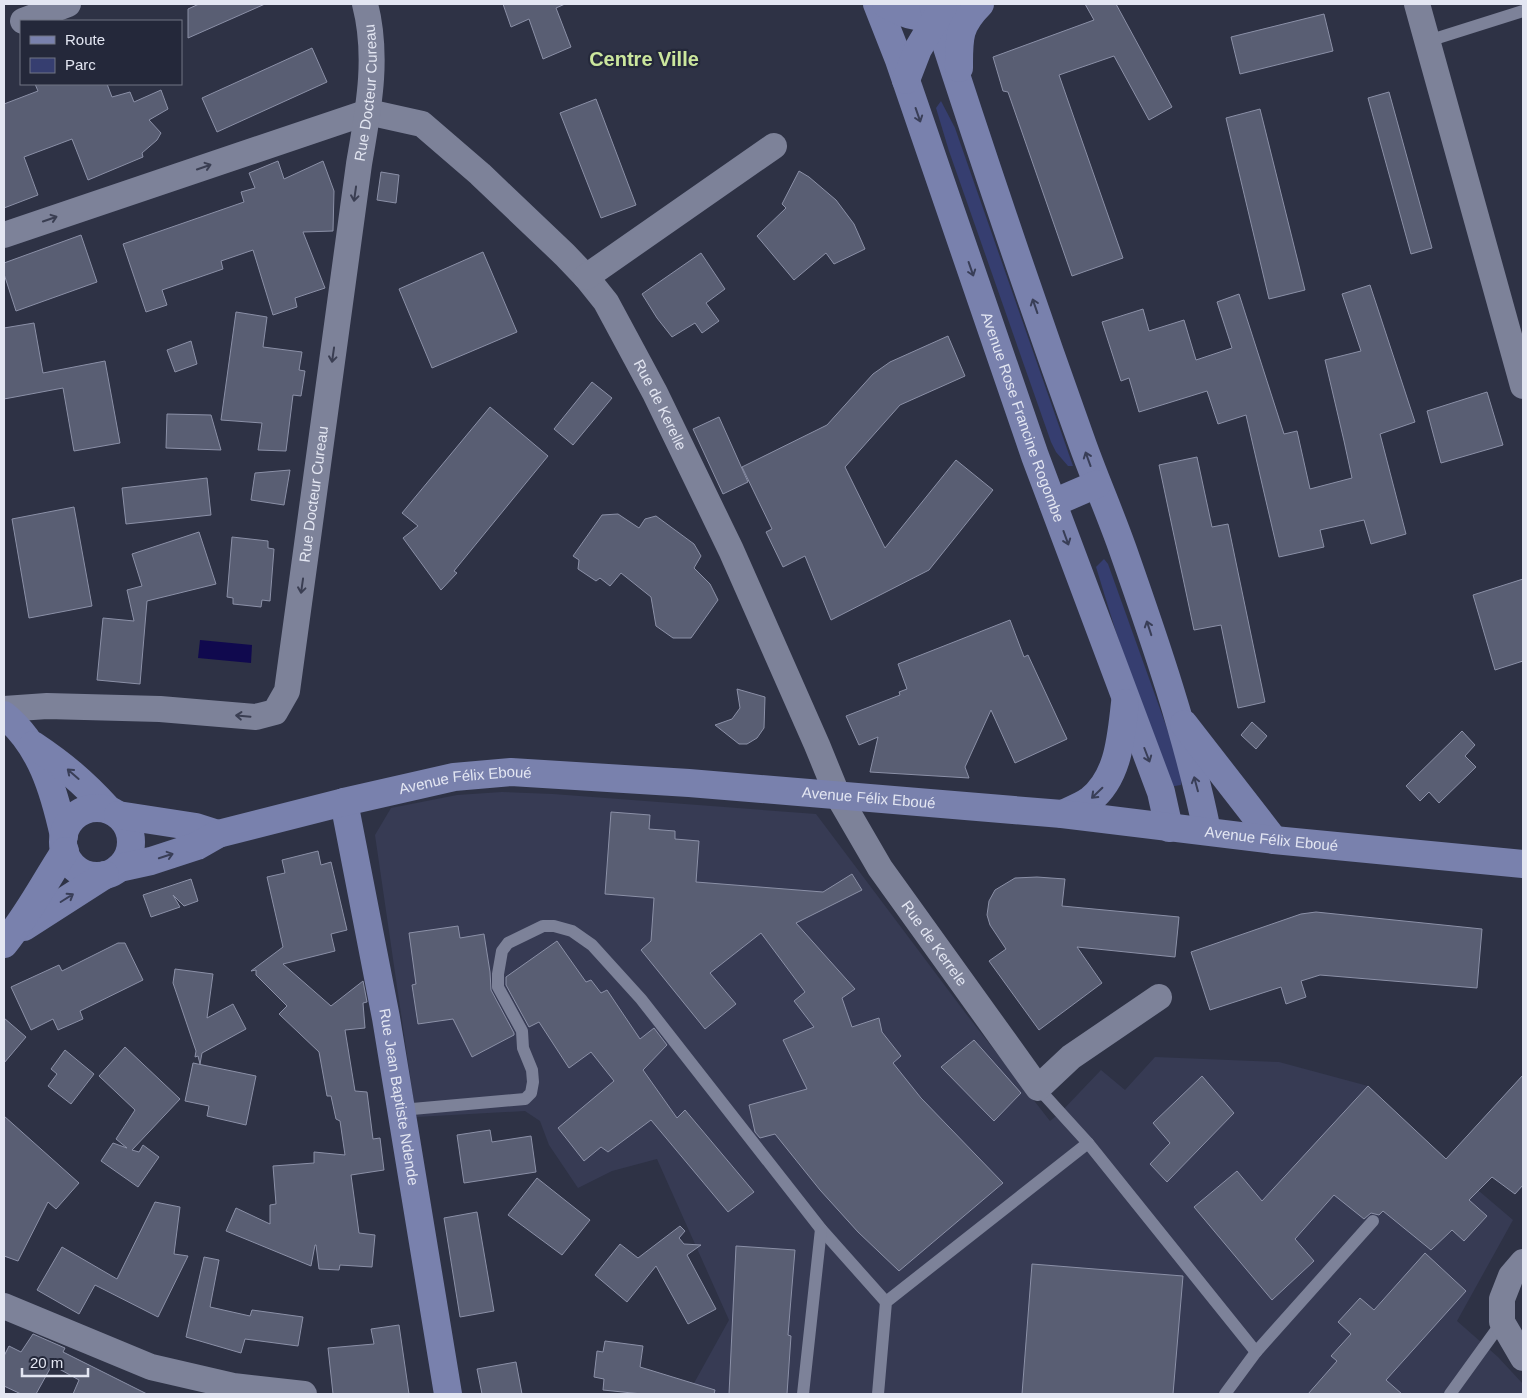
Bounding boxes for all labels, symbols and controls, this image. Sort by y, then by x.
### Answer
legend [20,20,182,85]
street label: Rue Docteur Cureau [351,23,380,162]
text: Route [65,31,105,48]
district label: Centre Ville [589,48,699,70]
text: Parc [65,56,96,73]
one-way arrow [914,107,923,122]
one-way arrow [196,162,211,171]
one-way arrow [350,186,360,202]
one-way arrow [42,214,58,224]
one-way arrow [967,261,976,276]
one-way arrow [1029,298,1039,314]
street label: Avenue Rose Francine Rogombe [978,310,1068,524]
one-way arrow [328,347,338,363]
street label: Rue de Kerelle [631,356,690,453]
street label: Rue Docteur Cureau [296,425,331,563]
one-way arrow [1083,452,1092,467]
one-way arrow [1062,529,1071,545]
one-way arrow [297,578,307,594]
one-way arrow [1143,621,1153,637]
one-way arrow [236,711,252,721]
one-way arrow [1143,747,1152,763]
street label: Avenue Félix Eboué [397,763,532,797]
one-way arrow [66,768,79,779]
one-way arrow [1191,776,1201,792]
street label: Avenue Félix Eboué [801,783,936,811]
one-way arrow [1090,787,1103,799]
street label: Avenue Félix Eboué [1204,823,1339,854]
one-way arrow [158,850,174,860]
one-way arrow [60,893,74,903]
street label: Rue de Kerrele [898,897,971,989]
street label: Rue Jean Baptiste Ndende [376,1007,422,1187]
scale bar [22,1346,89,1378]
text: 20 m [30,1354,63,1371]

